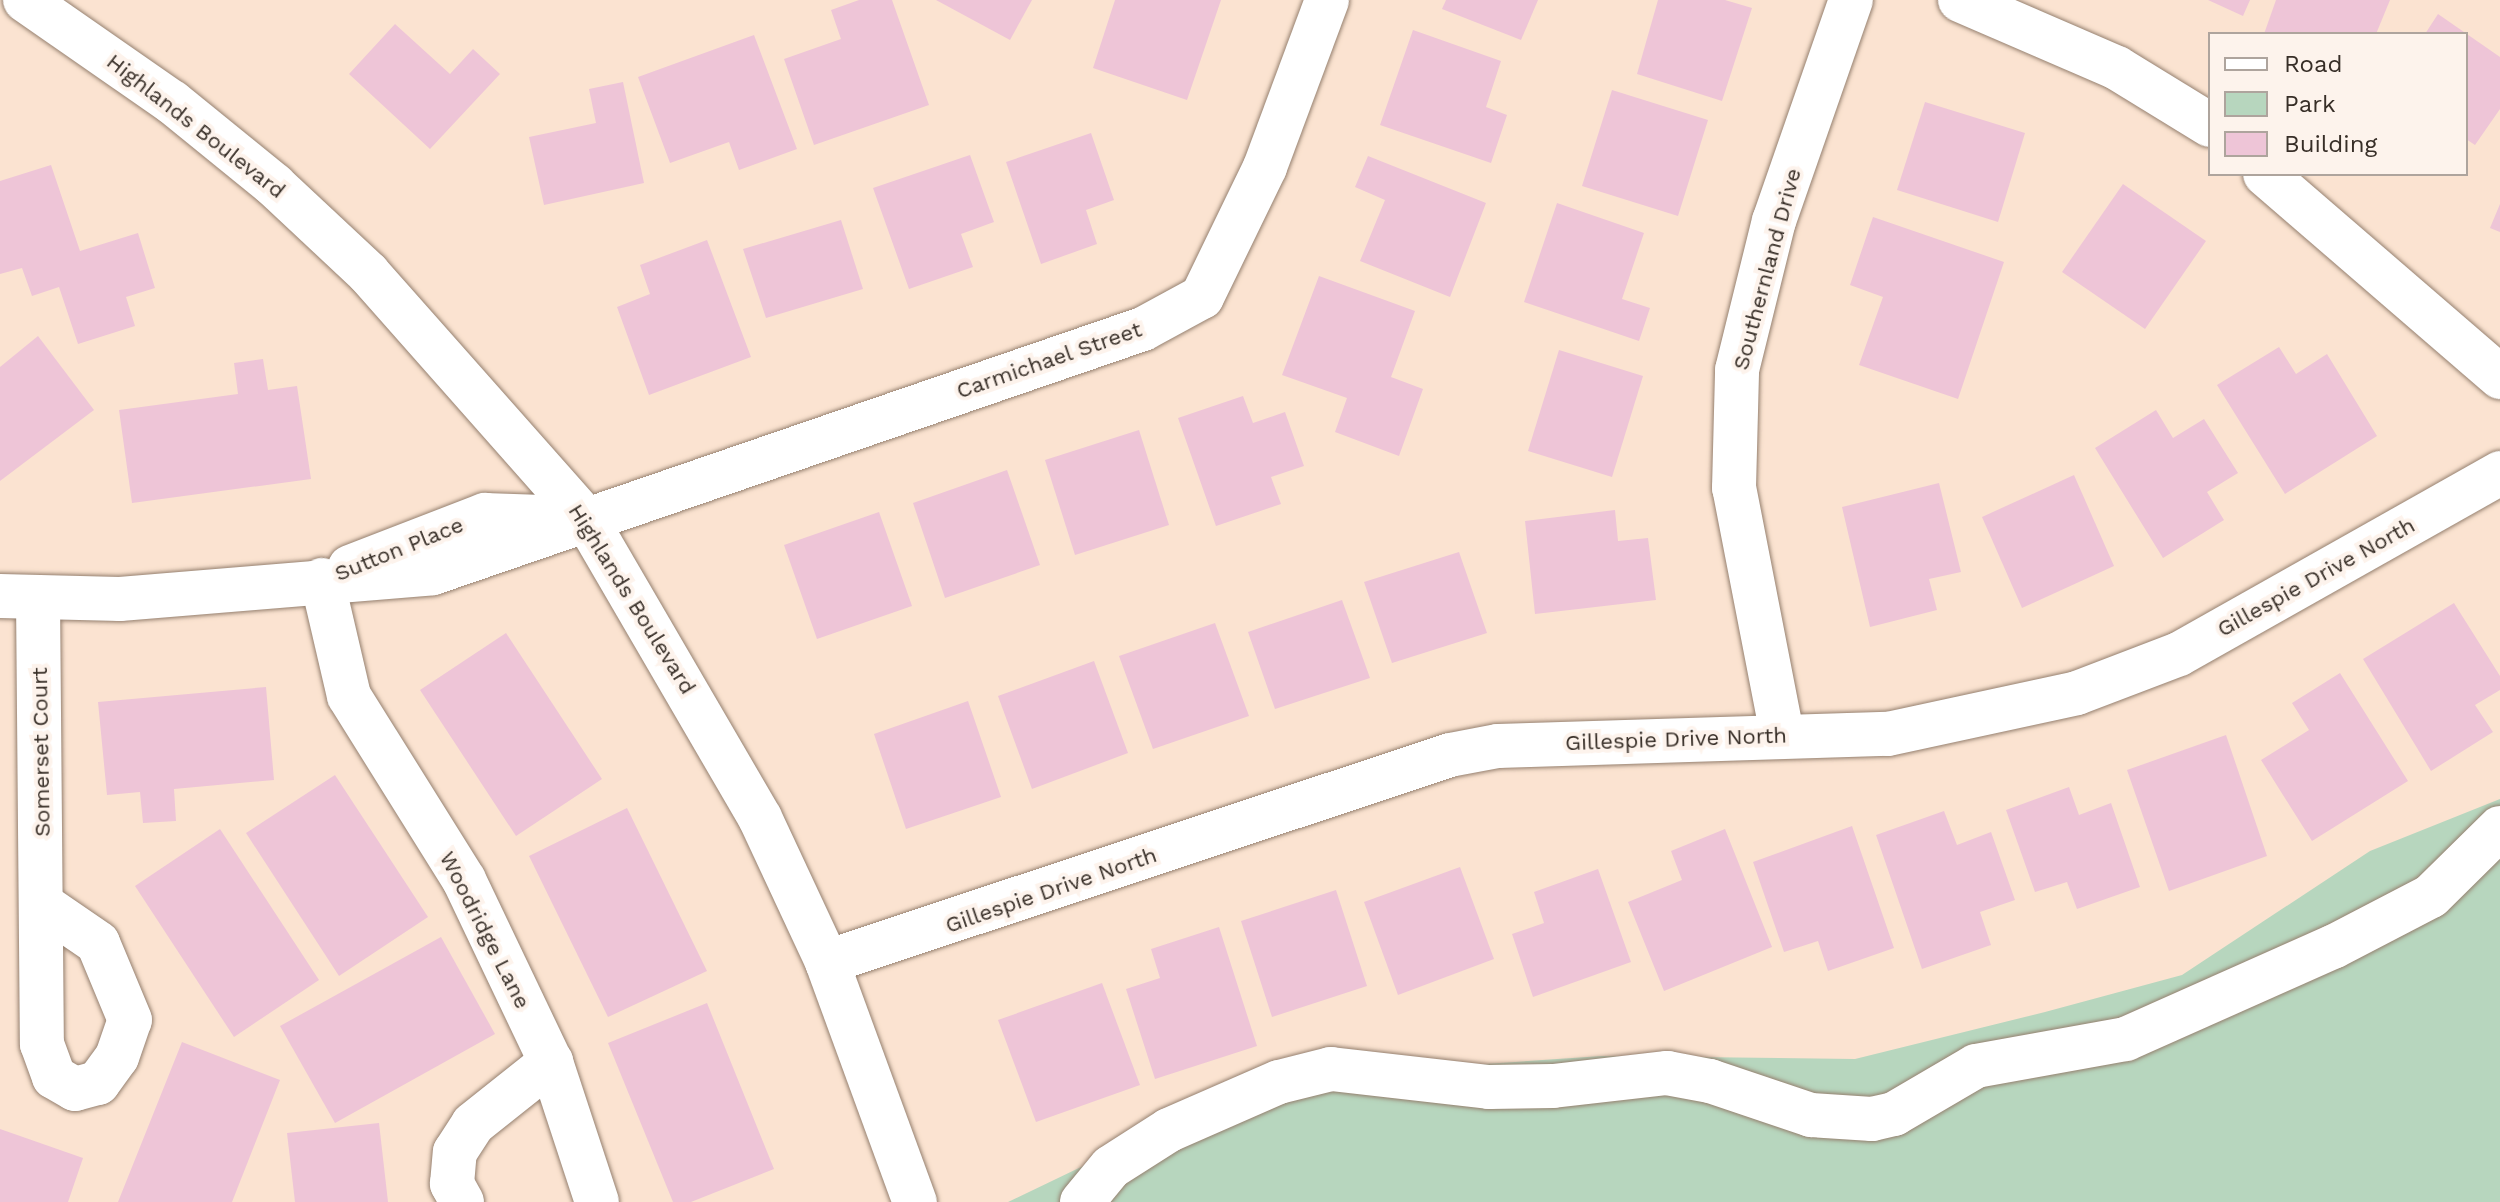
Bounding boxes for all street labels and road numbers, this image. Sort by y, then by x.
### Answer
street label: Highlands Boulevard [101,48,291,204]
street label: Southernland Drive [1727,165,1807,373]
street label: Carmichael Street [953,316,1145,404]
street label: Highlands Boulevard [563,499,701,699]
street label: Sutton Place [331,511,467,587]
street label: Gillespie Drive North [2213,512,2419,642]
street label: Somerset Court [26,667,56,837]
street label: Gillespie Drive North [1565,722,1787,756]
street label: Gillespie Drive North [942,841,1160,939]
street label: Woodridge Lane [434,847,536,1013]

